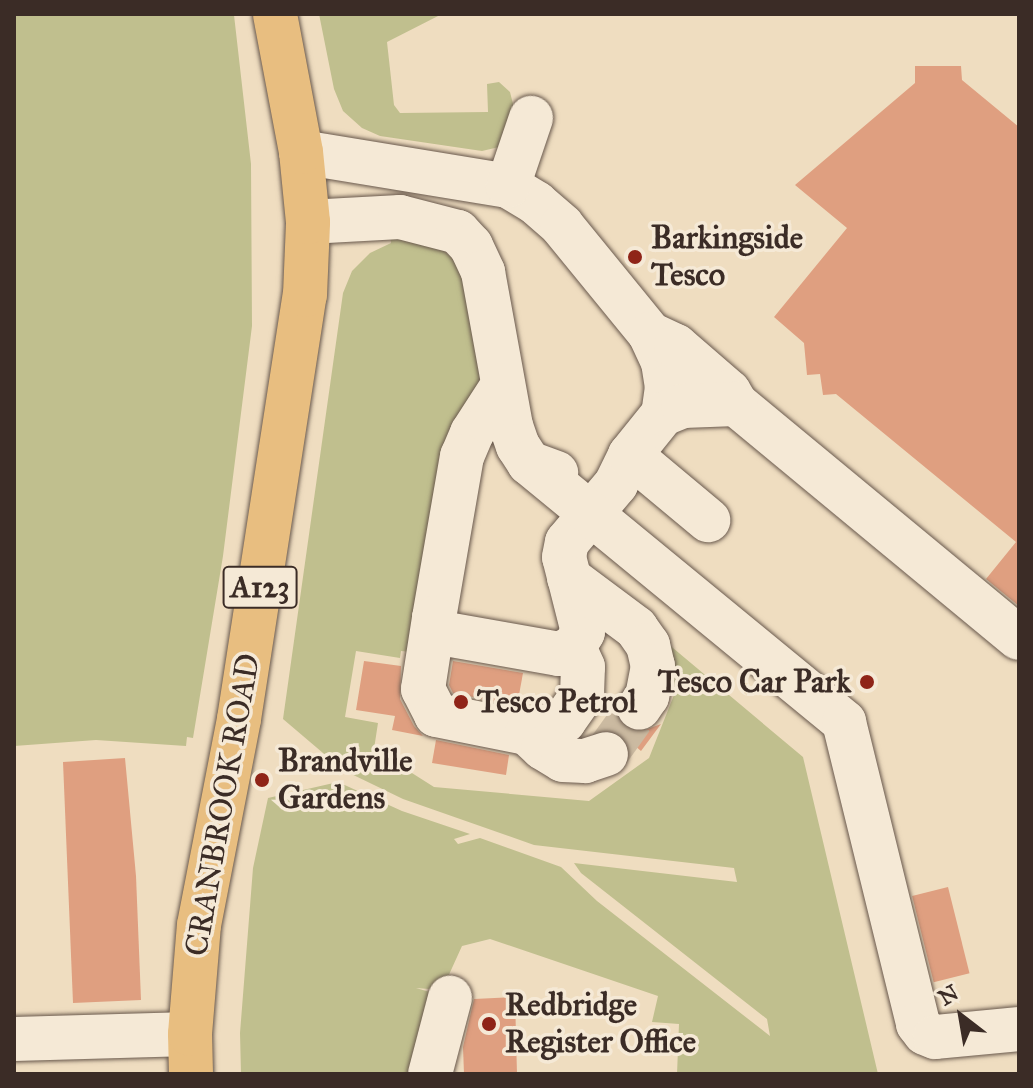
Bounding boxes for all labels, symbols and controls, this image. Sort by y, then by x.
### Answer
place label: Barkingside Tesco [651,220,803,295]
marker: Barkingside Tesco [626,248,644,266]
road number: A123 [222,561,298,613]
street label: CRANBROOK ROAD [177,651,269,959]
place label: Tesco Car Park [658,663,851,701]
marker: Tesco Car Park [858,673,876,691]
place label: Tesco Petrol [477,683,637,721]
marker: Tesco Petrol [452,693,470,711]
place label: Brandville Gardens [278,743,413,818]
marker: Brandville Gardens [253,771,271,789]
north arrow [921,976,1001,1056]
text: N [933,979,963,1011]
place label: Redbridge Register Office [505,987,696,1062]
marker: Redbridge Register Office [480,1015,498,1033]

